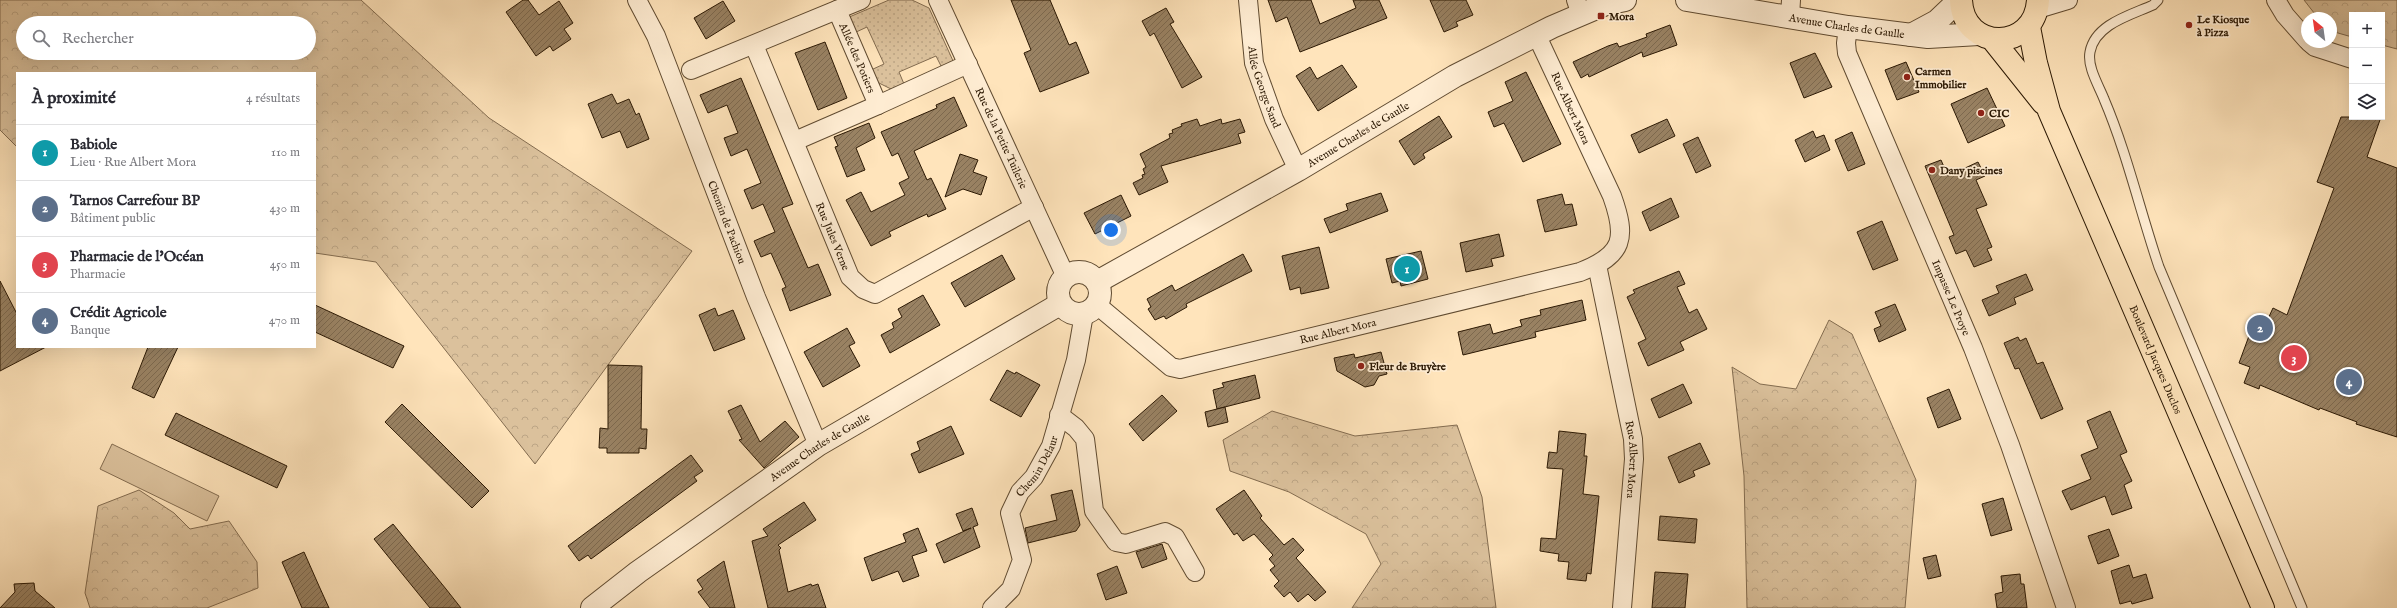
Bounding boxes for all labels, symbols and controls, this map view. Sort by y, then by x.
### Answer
place label: Mora [1609,10,1634,24]
marker: Mora [1596,11,1606,21]
street label: Avenue Charles de Gaulle [1787,11,1905,42]
north arrow [2301,12,2337,48]
map controls [2349,12,2385,120]
button: + [2349,12,2385,48]
place label: Le Kiosque à Pizza [2196,13,2249,40]
search box [16,16,316,60]
street label: Allée des Potiers [835,20,878,95]
marker: Le Kiosque à Pizza [2184,20,2194,30]
icon: search [30,27,52,49]
text: Rechercher [62,29,134,48]
street label: Allée George Sand [1244,45,1283,131]
button: − [2349,48,2385,84]
place label: Carmen Immobilier [1915,65,1967,92]
street label: Rue Albert Mora [1547,70,1593,147]
marker: Carmen Immobilier [1902,72,1912,82]
button: layers [2349,84,2385,120]
street label: Rue de la Petite Tuilerie [971,86,1030,191]
text: À proximité [32,88,116,109]
text: 4 résultats [246,90,300,107]
street label: Avenue Charles de Gaulle [1304,99,1412,171]
place label: CIC [1989,107,2009,121]
marker: CIC [1976,108,1986,118]
text: Babiole [70,135,117,154]
text: 1 [43,144,47,161]
text: 110 m [271,144,300,161]
text: Lieu · Rue Albert Mora [70,154,196,171]
place label: Dany piscines [1940,164,2002,178]
marker: Dany piscines [1927,165,1937,175]
street label: Chemin de Pachiou [704,179,749,266]
text: Tarnos Carrefour BP [70,191,200,210]
text: 2 [42,200,48,217]
text: 430 m [270,200,300,217]
street label: Rue Jules Verne [812,201,853,273]
text: Bâtiment public [70,210,156,227]
your location [1101,220,1121,240]
text: Pharmacie de l'Océan [70,247,204,266]
pin: 1 [1394,254,1420,284]
text: 3 [43,256,47,273]
text: 450 m [270,256,300,273]
street label: Impasse Le Proye [1928,258,1973,338]
text: Pharmacie [70,266,125,283]
text: Crédit Agricole [70,303,167,322]
street label: Boulevard Jacques Duclos [2126,303,2185,417]
text: 4 [42,312,48,329]
text: 470 m [269,312,300,329]
pin: 2 [2247,313,2273,343]
street label: Rue Albert Mora [1298,316,1378,348]
text: Banque [70,322,110,339]
pin: 3 [2281,343,2307,373]
place label: Fleur de Bruyère [1369,360,1446,374]
marker: Fleur de Bruyère [1356,361,1366,371]
pin: 4 [2336,367,2362,397]
street label: Avenue Charles de Gaulle [766,410,873,486]
street label: Rue Albert Mora [1621,419,1640,499]
street label: Chemin Delaur [1013,434,1062,500]

